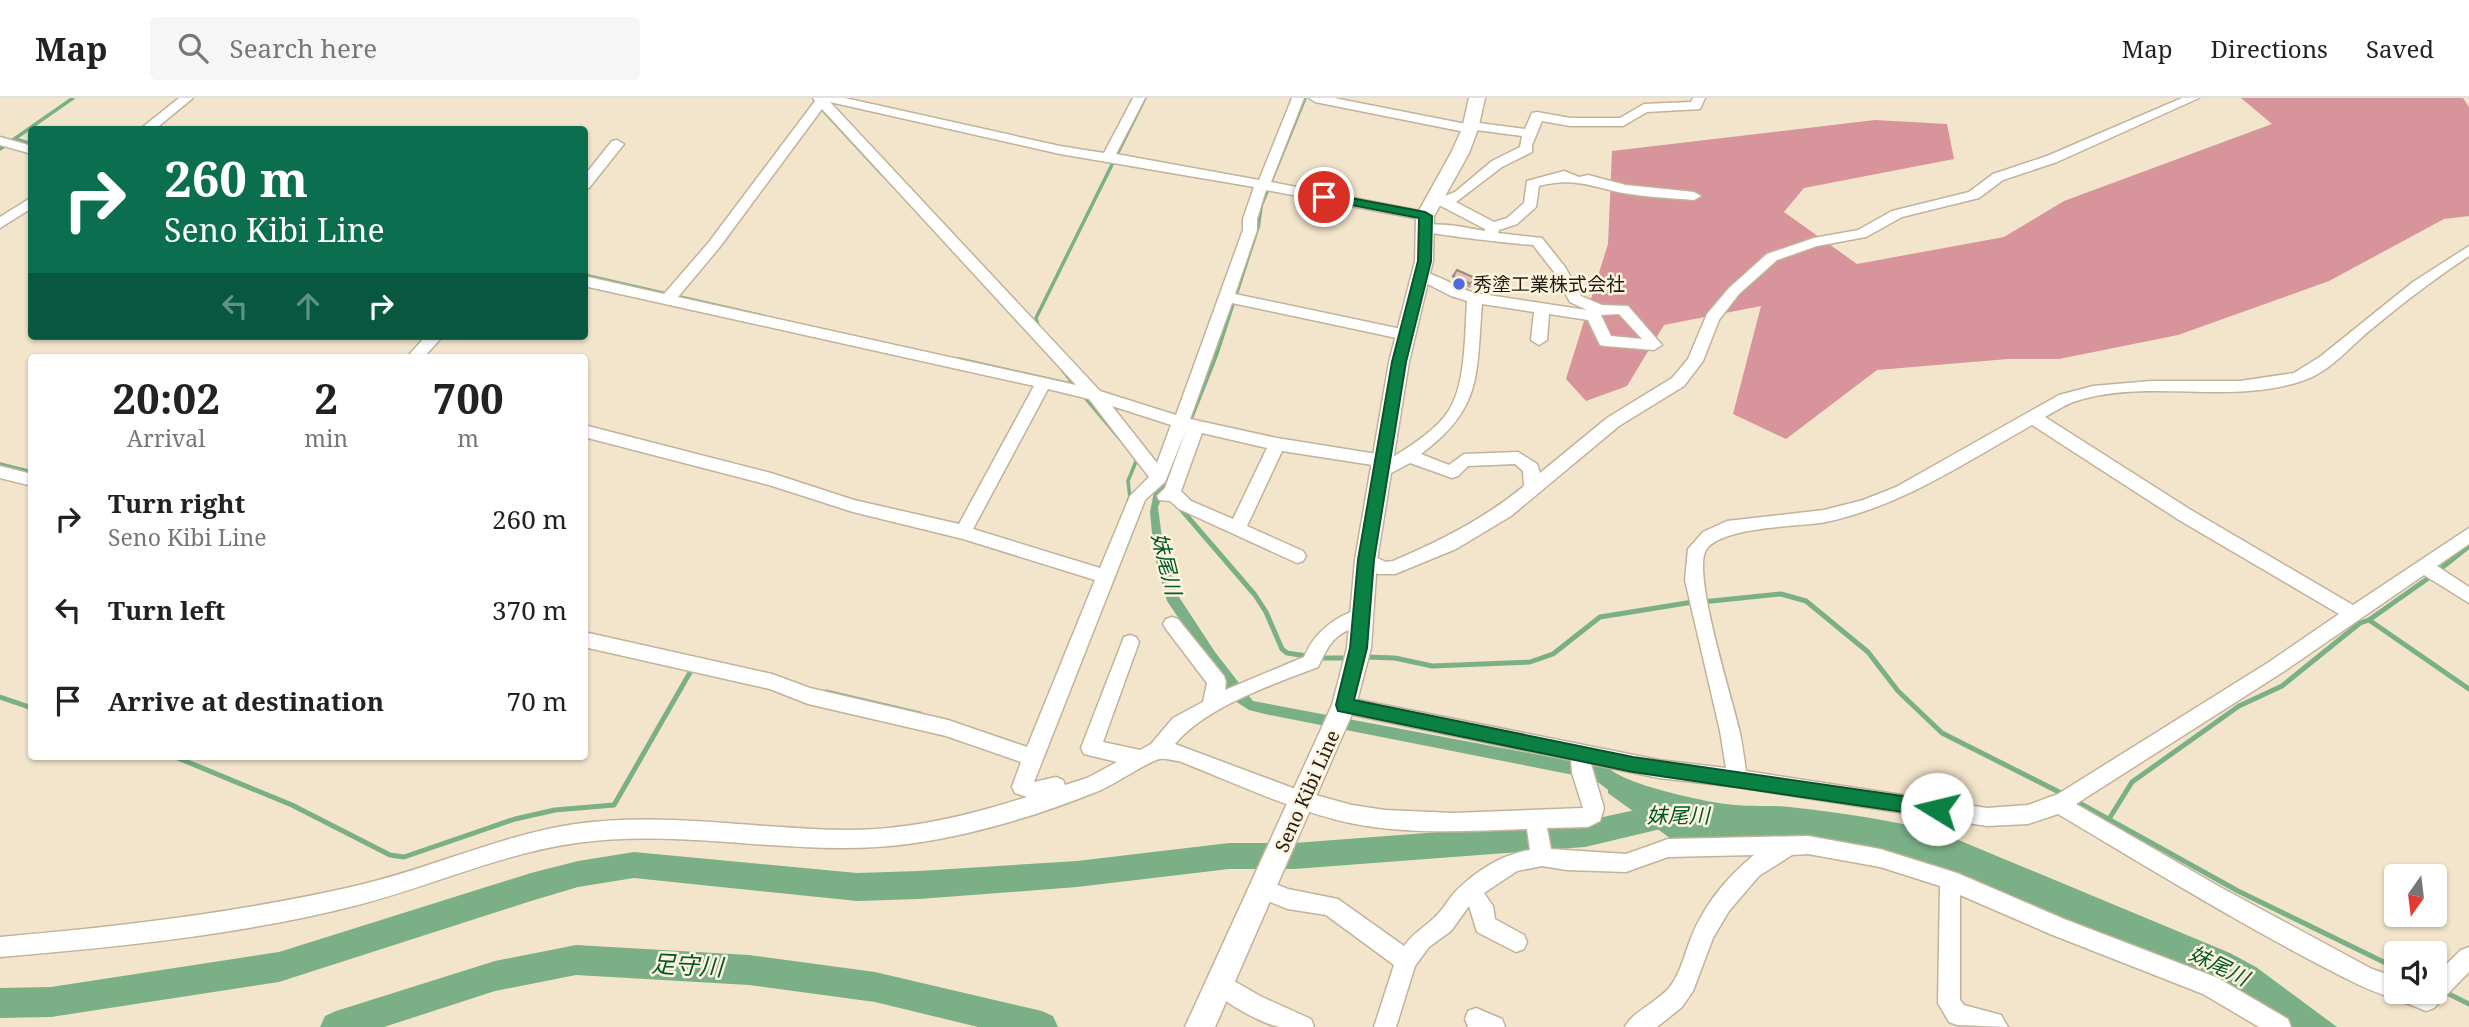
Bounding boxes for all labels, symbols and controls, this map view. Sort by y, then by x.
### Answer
search box [150,17,640,80]
text: Map [35,26,108,71]
icon: search [174,29,212,67]
text: Search here [230,30,377,66]
text: Map [2122,32,2173,65]
text: Directions [2211,32,2328,65]
text: Saved [2366,32,2434,65]
text: 260 m [164,145,308,211]
icon: right [49,154,140,245]
pin [1294,167,1354,227]
icon: arrive [1305,178,1343,216]
text: Seno Kibi Line [164,208,385,251]
place label: 秀塗工業株式会社 [1473,271,1625,297]
marker: 秀塗工業株式会社 [1451,276,1467,292]
icon: left [216,287,254,325]
icon: ahead [289,287,327,325]
icon: right [362,287,400,325]
text: 20:02 [112,369,220,426]
text: 2 [314,369,338,426]
text: 700 [432,369,504,426]
text: Arrival [127,422,205,454]
text: min [304,422,348,454]
text: m [457,422,479,454]
text: Turn right [108,485,245,521]
icon: right [49,500,87,538]
text: 260 m [492,501,567,537]
text: Seno Kibi Line [108,521,267,553]
water label: 妹尾川 [1146,530,1189,600]
icon: left [49,591,87,629]
text: Turn left [108,592,225,628]
text: 370 m [492,592,567,628]
icon: arrive [49,682,87,720]
text: Arrive at destination [108,683,384,719]
text: 70 m [507,683,567,719]
street label: Seno Kibi Line [1268,726,1346,856]
position arrow [1900,772,1974,846]
water label: 妹尾川 [1647,801,1711,829]
north arrow [2384,864,2446,928]
map controls [2384,864,2447,1004]
water label: 妹尾川 [2185,939,2256,992]
button: sound [2384,941,2447,1004]
water label: 足守川 [650,946,727,983]

